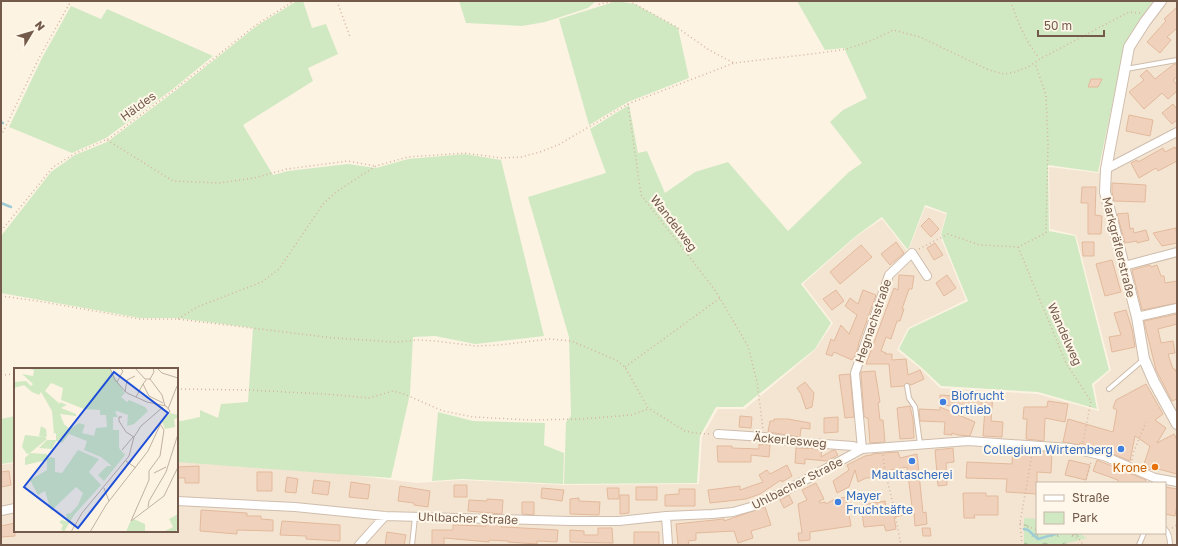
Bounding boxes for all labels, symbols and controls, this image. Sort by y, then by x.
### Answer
north arrow [12,12,52,52]
scale bar [1038,12,1104,38]
text: N [33,18,48,33]
text: 50 m [1044,18,1072,33]
street label: Häldes [117,88,159,124]
street label: Wandelweg [647,192,701,254]
street label: Markgräflerstraße [1099,195,1139,299]
street label: Hegnachstraße [852,277,894,365]
street label: Wandelweg [1044,300,1086,368]
inset map [14,368,178,532]
place label: Biofrucht Ortlieb [951,388,1004,417]
marker: Biofrucht Ortlieb [938,397,948,407]
street label: Äckerlesweg [753,429,827,451]
place label: Collegium Wirtemberg [983,442,1113,457]
marker: Collegium Wirtemberg [1116,444,1126,454]
street label: Uhlbacher Straße [749,454,845,512]
marker: Maultascherei [907,456,917,466]
place label: Krone [1113,460,1147,475]
marker: Krone [1150,462,1160,472]
place label: Maultascherei [871,467,953,482]
legend [1036,482,1166,534]
place label: Mayer Fruchtsäfte [846,488,913,517]
text: Straße [1072,490,1110,505]
marker: Mayer Fruchtsäfte [833,497,843,507]
street label: Uhlbacher Straße [418,509,518,527]
text: Park [1072,510,1098,525]

